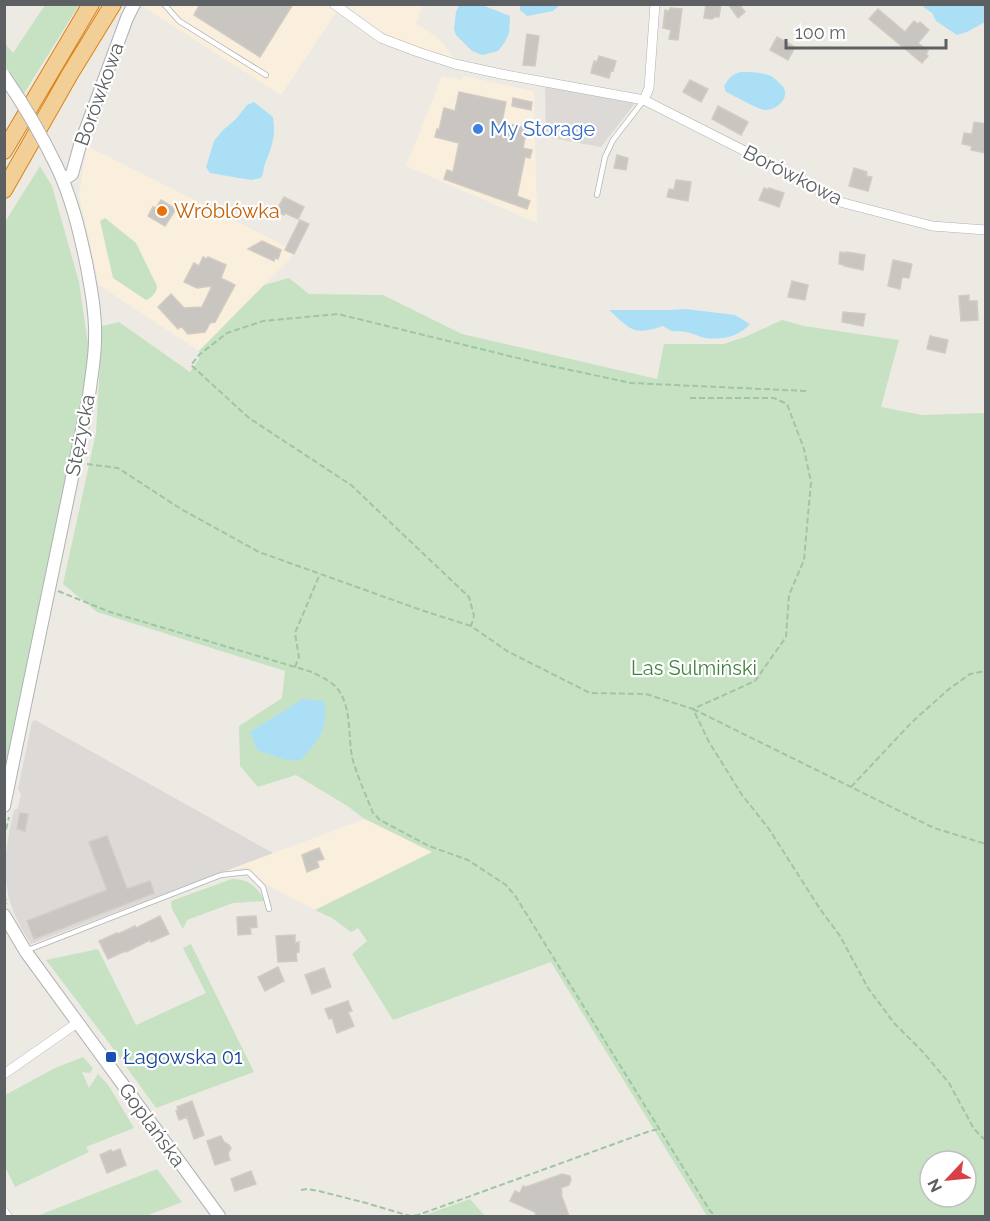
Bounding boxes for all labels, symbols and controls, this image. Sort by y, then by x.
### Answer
scale bar [786,12,946,50]
text: 100 m [795,22,846,43]
street label: Borówkowa [69,39,129,149]
place label: My Storage [490,117,596,141]
marker: My Storage [471,122,485,136]
street label: Borówkowa [739,140,847,210]
place label: Wróblówka [174,199,280,223]
marker: Wróblówka [155,204,169,218]
street label: Stężycka [60,392,100,478]
park label: Las Sulmiński [631,656,757,680]
place label: Łagowska 01 [123,1045,243,1069]
marker: Łagowska 01 [104,1050,118,1064]
street label: Goplańska [114,1078,190,1172]
north arrow [918,1149,978,1209]
text: N [924,1176,946,1195]

